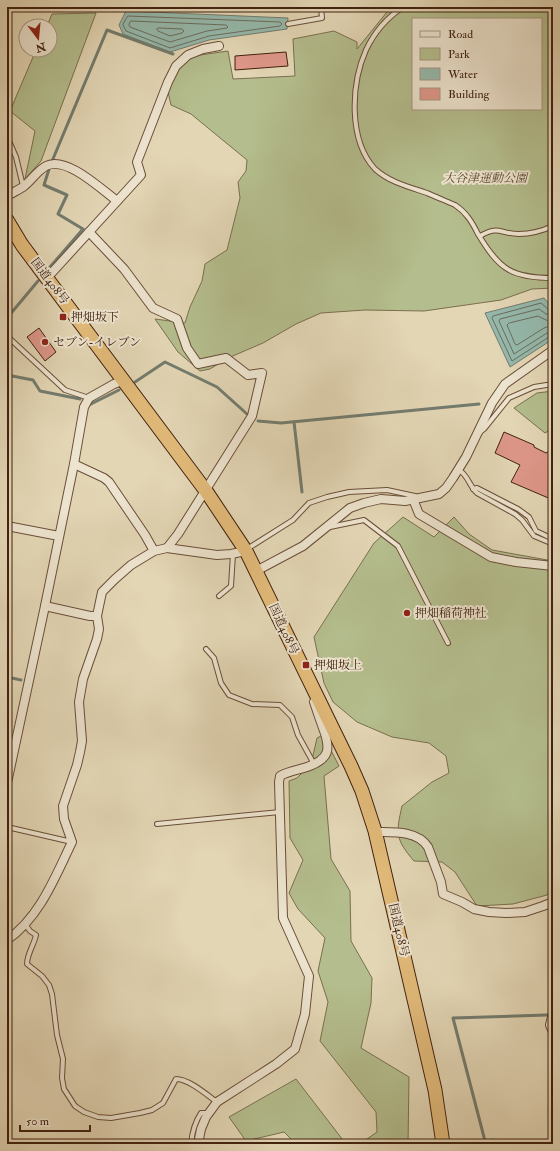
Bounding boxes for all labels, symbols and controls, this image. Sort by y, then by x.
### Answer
north arrow [18,18,58,58]
legend [412,18,542,110]
text: Road [448,27,473,42]
text: N [33,39,48,55]
text: Park [448,47,470,62]
text: Water [447,67,478,82]
text: Building [448,87,491,102]
park label: 大谷津運動公園 [443,171,529,186]
street label: 国道408号 [27,255,72,307]
place label: 押畑坂下 [71,310,119,325]
marker: 押畑坂下 [58,312,68,322]
place label: セブン-イレブン [53,335,141,350]
marker: セブン-イレブン [40,337,50,347]
street label: 国道408号 [265,601,302,657]
place label: 押畑稲荷神社 [415,606,487,621]
marker: 押畑稲荷神社 [402,608,412,618]
place label: 押畑坂上 [314,658,362,673]
marker: 押畑坂上 [301,660,311,670]
street label: 国道408号 [385,902,412,958]
scale bar [20,1107,90,1133]
text: 50 m [26,1114,50,1129]

